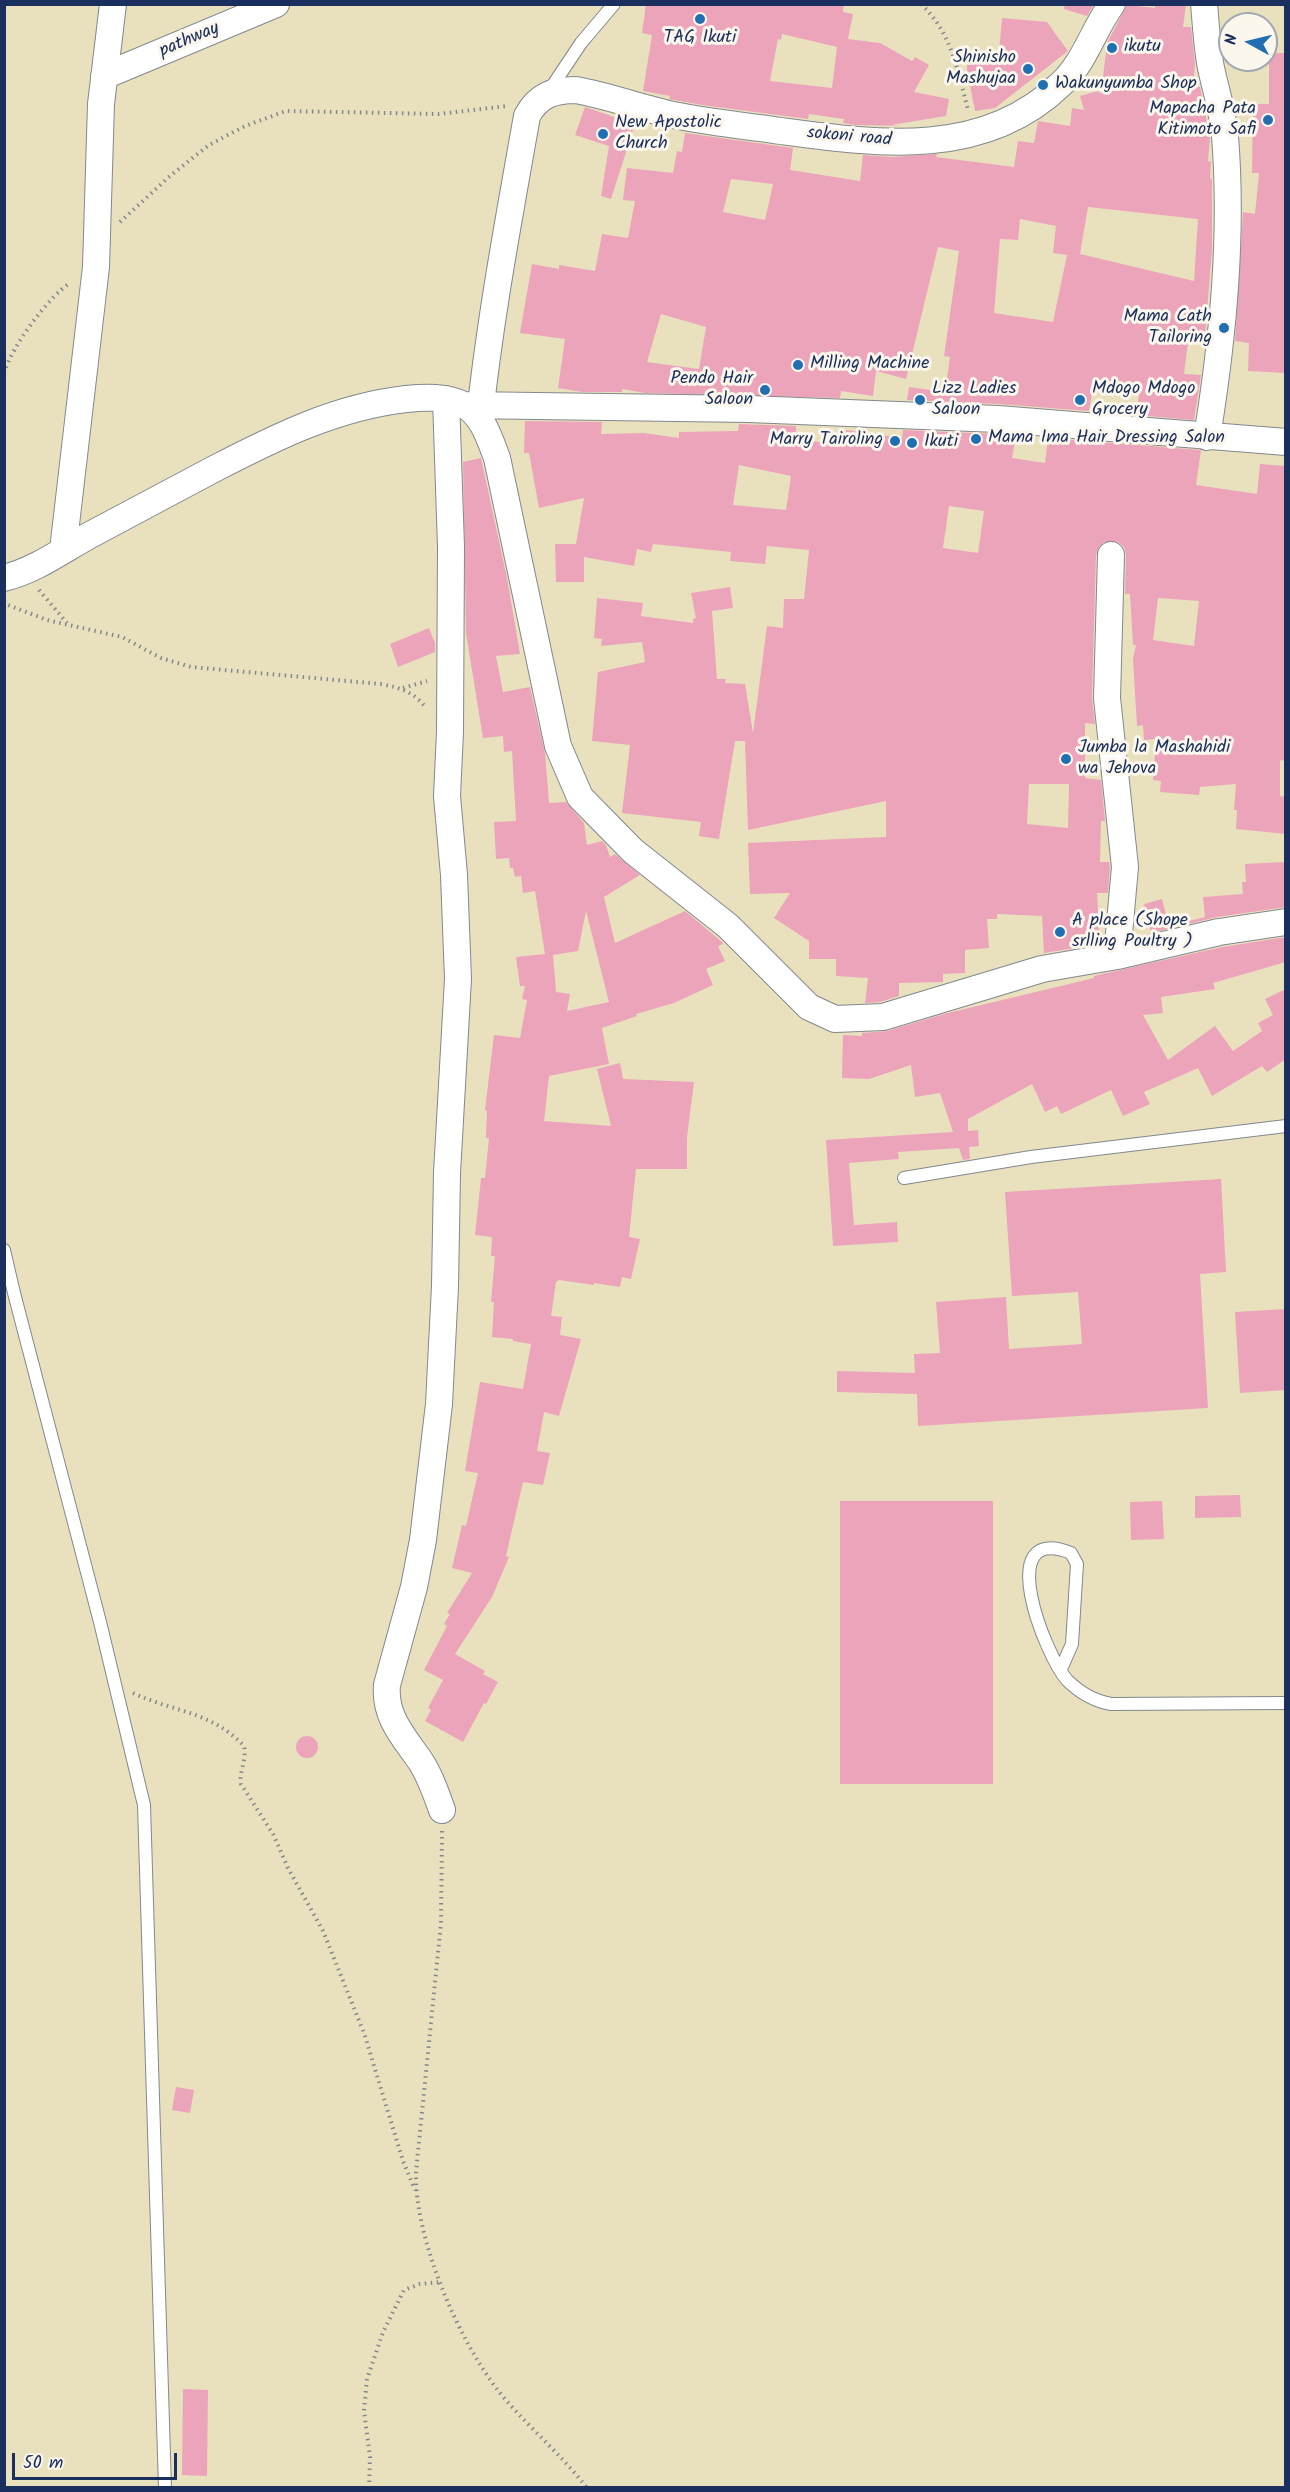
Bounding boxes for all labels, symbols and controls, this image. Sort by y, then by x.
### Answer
marker: TAG Ikuti [693,12,707,26]
north arrow [1218,12,1278,72]
street label: pathway [157,19,223,63]
place label: TAG Ikuti [664,28,736,50]
text: N [1219,33,1245,46]
place label: ikutu [1124,37,1161,59]
marker: ikutu [1105,41,1119,55]
place label: Shinisho Mashujaa [946,48,1016,90]
marker: Shinisho Mashujaa [1021,62,1035,76]
place label: Wakunyumba Shop [1055,74,1197,96]
marker: Wakunyumba Shop [1036,78,1050,92]
place label: Mapacha Pata Kitimoto Safi [1149,99,1256,142]
place label: New Apostolic Church [615,113,722,156]
marker: Mapacha Pata Kitimoto Safi [1261,113,1275,127]
street label: sokoni road [806,124,892,152]
marker: New Apostolic Church [596,127,610,141]
place label: Mama Cath Tailoring [1124,307,1212,350]
marker: Mama Cath Tailoring [1217,321,1231,335]
place label: Milling Machine [810,354,929,376]
marker: Milling Machine [791,358,805,372]
place label: Pendo Hair Saloon [670,369,753,412]
place label: Lizz Ladies Saloon [932,379,1016,422]
place label: Mdogo Mdogo Grocery [1092,379,1195,422]
marker: Pendo Hair Saloon [758,383,772,397]
marker: Lizz Ladies Saloon [913,393,927,407]
marker: Mdogo Mdogo Grocery [1073,393,1087,407]
place label: Mama Ima Hair Dressing Salon [988,428,1225,450]
place label: Marry Tairoling [769,430,883,452]
place label: Ikuti [924,432,958,454]
marker: Mama Ima Hair Dressing Salon [969,432,983,446]
marker: Marry Tairoling [888,434,902,448]
marker: Ikuti [905,436,919,450]
place label: Jumba la Mashahidi wa Jehova [1078,738,1230,780]
marker: Jumba la Mashahidi wa Jehova [1059,752,1073,766]
place label: A place (Shope srlling Poultry ) [1072,911,1193,954]
marker: A place (Shope srlling Poultry ) [1053,925,1067,939]
scale bar [15,2441,180,2479]
text: 50 m [23,2449,63,2478]

